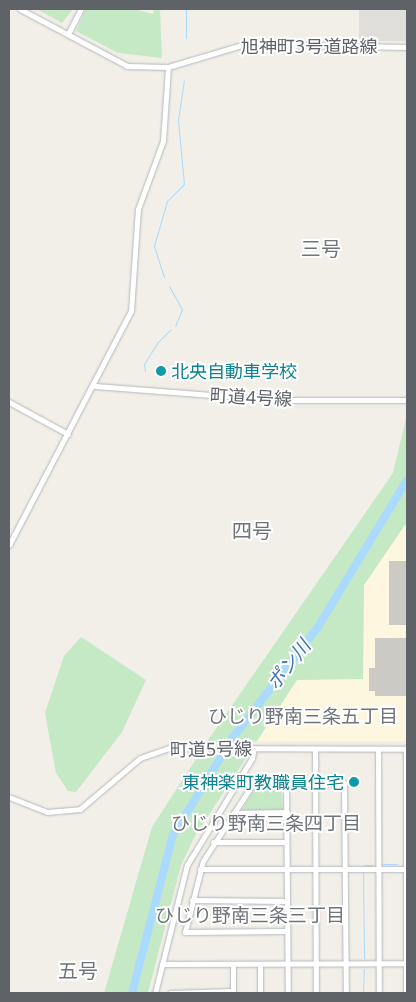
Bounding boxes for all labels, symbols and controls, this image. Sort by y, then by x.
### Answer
street label: 旭神町3号道路線 [241,35,377,57]
district label: 三号 [301,236,341,260]
place label: 北央自動車学校 [171,360,297,382]
marker: 北央自動車学校 [155,365,167,377]
street label: 町道4号線 [209,384,293,410]
district label: 四号 [232,518,272,542]
water label: ポン川 [262,636,316,694]
district label: ひじり野南三条五丁目 [208,706,398,728]
street label: 町道5号線 [170,737,252,761]
place label: 東神楽町教職員住宅 [182,771,344,793]
marker: 東神楽町教職員住宅 [348,776,360,788]
district label: ひじり野南三条四丁目 [171,813,361,835]
district label: ひじり野南三条三丁目 [155,905,345,927]
district label: 五号 [58,958,98,982]

